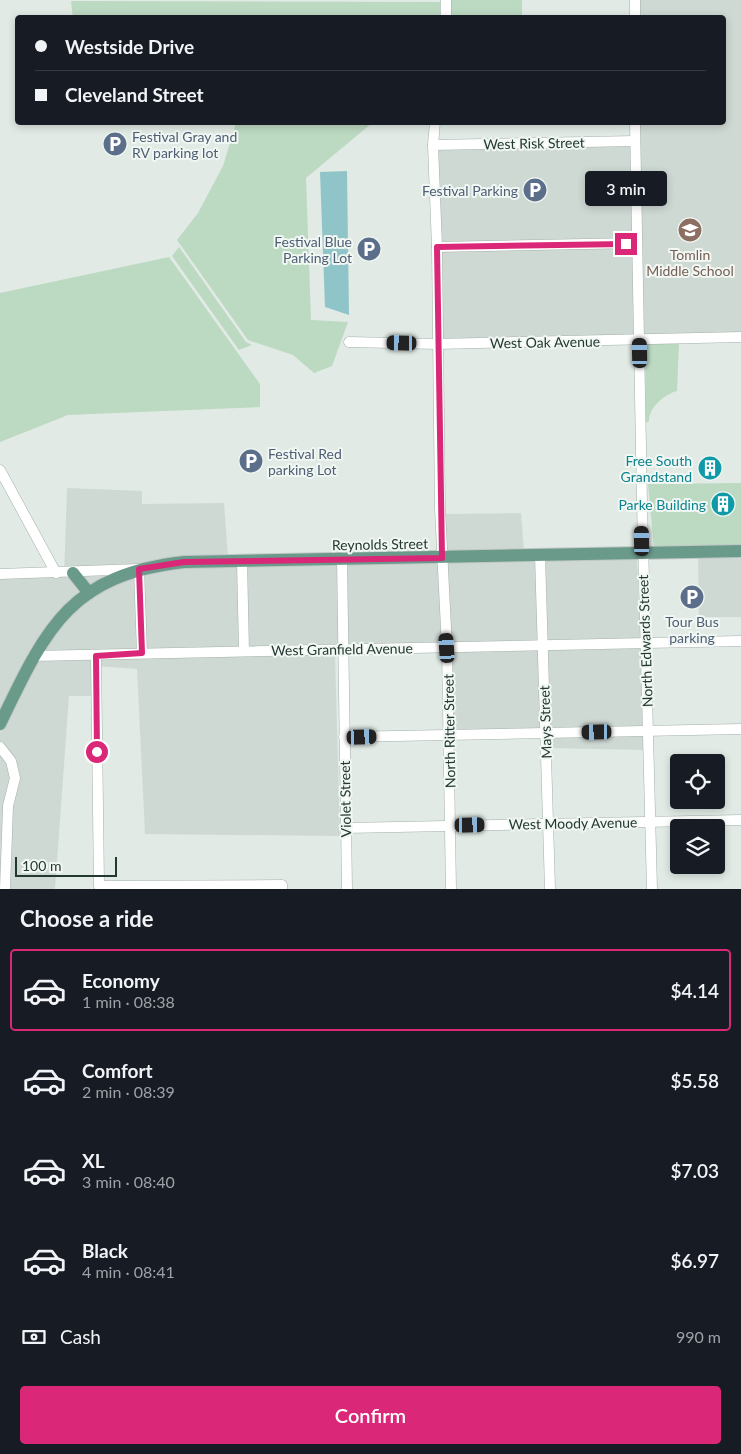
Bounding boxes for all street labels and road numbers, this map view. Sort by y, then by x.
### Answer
street label: West Risk Street [483,134,585,152]
street label: West Oak Avenue [490,333,600,351]
street label: Reynolds Street [332,535,428,553]
street label: North Edwards Street [634,574,656,708]
street label: West Granfield Avenue [271,639,413,659]
street label: North Ritter Street [440,674,458,788]
street label: Mays Street [535,685,555,759]
street label: Violet Street [336,760,354,838]
street label: West Moody Avenue [509,813,637,833]

